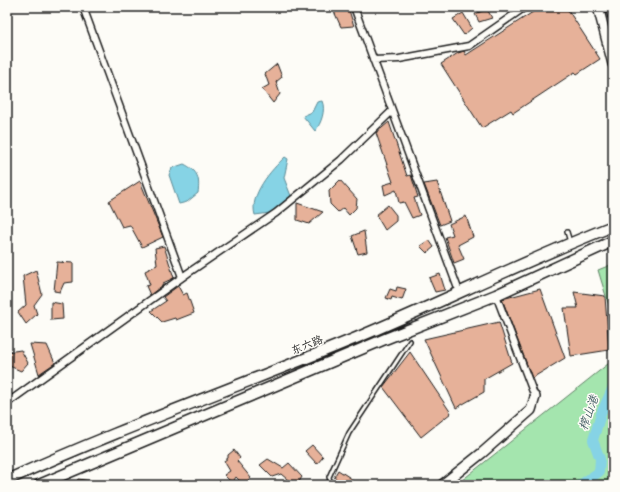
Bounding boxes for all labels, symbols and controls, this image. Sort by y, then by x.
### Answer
street label: 东六路 [289,332,325,358]
water label: 榨山港 [575,392,603,433]

